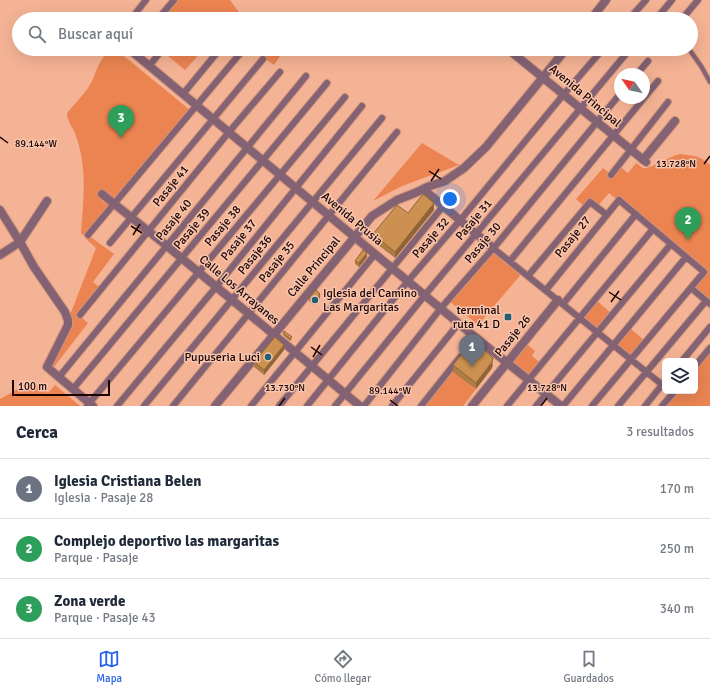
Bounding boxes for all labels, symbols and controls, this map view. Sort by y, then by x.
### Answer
search box [12,12,698,56]
icon: search [26,23,48,45]
text: Buscar aquí [58,25,133,43]
street label: Avenida Principal [546,62,624,131]
north arrow [614,68,650,104]
pin: 3 [108,105,134,138]
text: 89.144°W [15,138,57,150]
text: 13.728°N [656,158,696,170]
street label: Pasaje 41 [150,162,192,210]
street label: Avenida Prusia [318,189,386,249]
your location [440,189,460,209]
street label: Pasaje 40 [153,196,195,244]
street label: Pasaje 31 [453,196,495,244]
street label: Pasaje 38 [202,202,244,250]
street label: Pasaje 39 [171,205,213,253]
pin: 2 [675,207,701,240]
street label: Pasaje 27 [552,213,594,261]
street label: Pasaje 32 [409,215,453,261]
street label: Pasaje 37 [218,216,260,264]
street label: Pasaje 30 [462,219,504,267]
street label: Pasaje36 [235,232,275,278]
street label: Calle Principal [284,233,344,300]
street label: Pasaje 35 [256,238,298,286]
street label: Calle Los Arrayanes [196,252,282,328]
place label: Iglesia del Camino Las Margaritas [323,286,417,315]
marker: Iglesia del Camino Las Margaritas [310,295,320,305]
place label: terminal ruta 41 D [453,303,500,332]
street label: Pasaje 26 [492,312,534,360]
marker: terminal ruta 41 D [503,312,513,322]
pin: 1 [459,334,485,367]
place label: Pupuseria Luci [184,350,260,365]
marker: Pupuseria Luci [263,352,273,362]
map controls [662,358,698,394]
button: layers [662,358,698,394]
scale bar [12,378,110,397]
text: 100 m [18,380,47,393]
text: 13.730°N [265,382,305,394]
text: 13.728°N [527,382,567,394]
text: 89.144°W [369,385,411,397]
text: Cerca [16,422,58,443]
text: 3 resultados [626,424,694,440]
text: Iglesia Cristiana Belen [54,472,201,490]
text: 1 [25,481,33,497]
text: 170 m [660,481,694,497]
text: Iglesia · Pasaje 28 [54,490,153,506]
text: Complejo deportivo las margaritas [54,532,279,550]
text: 2 [25,541,33,557]
text: 250 m [660,541,694,557]
text: Parque · Pasaje [54,550,139,566]
text: Zona verde [54,592,125,610]
text: 3 [25,601,33,617]
text: 340 m [660,601,694,617]
text: Parque · Pasaje 43 [54,610,156,626]
tab: Mapa [96,648,122,685]
tab: Cómo llegar [315,648,371,685]
tab: Guardados [563,648,614,685]

